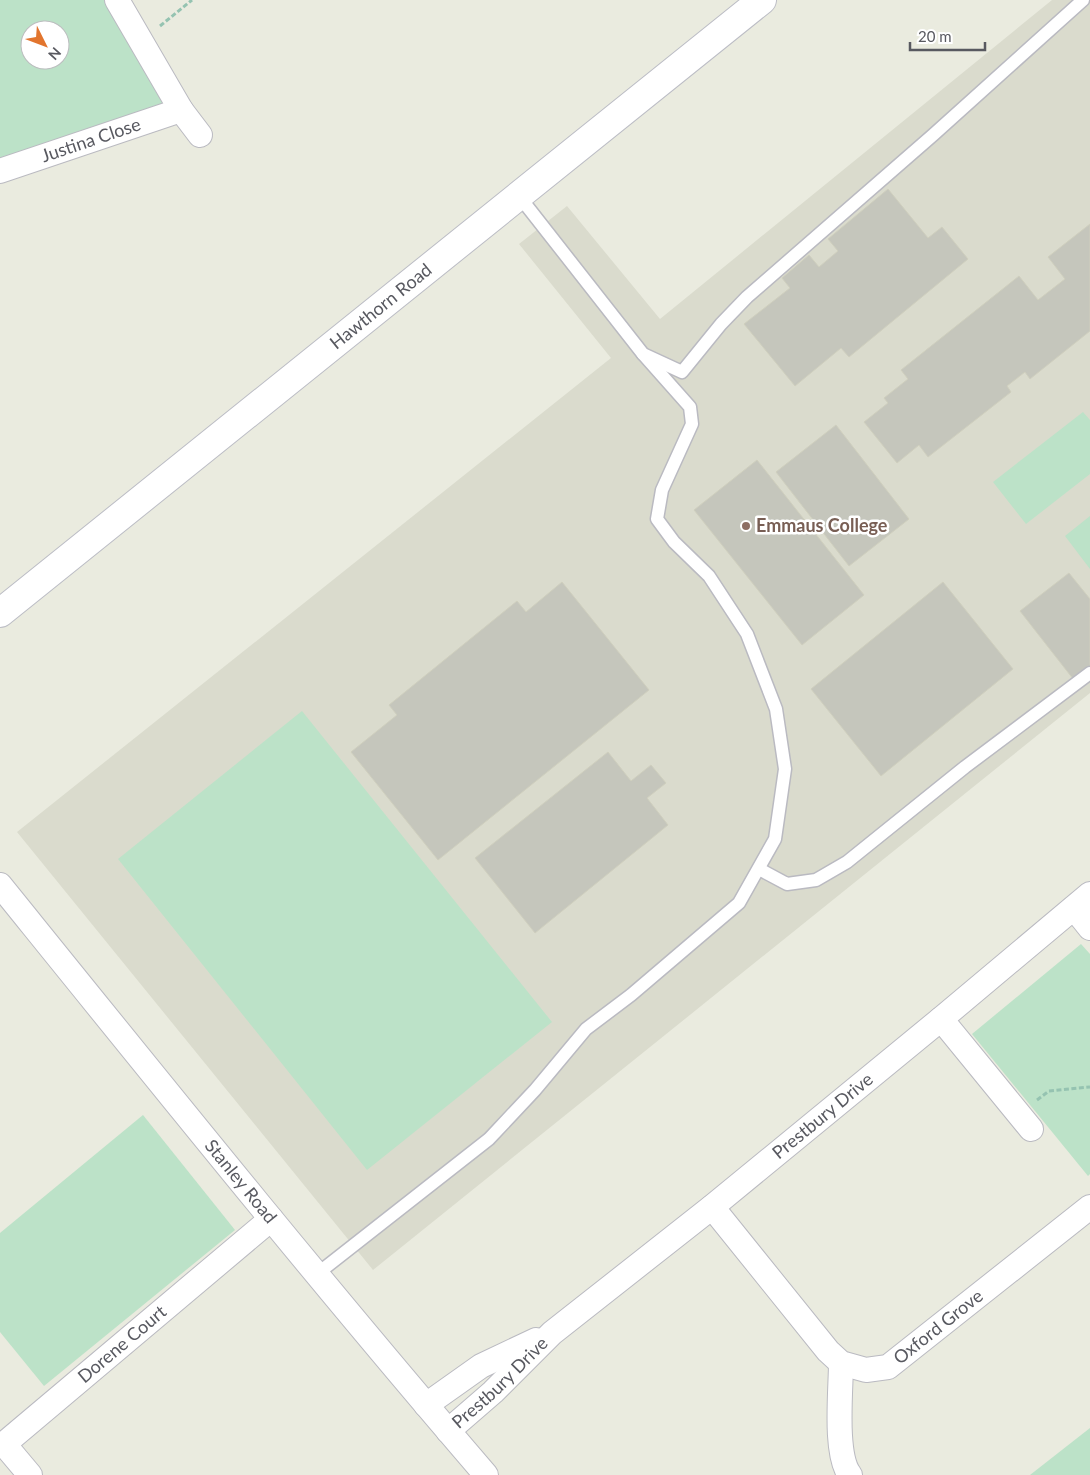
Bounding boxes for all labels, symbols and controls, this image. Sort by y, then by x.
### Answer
north arrow [20,20,70,70]
scale bar [910,20,985,52]
text: 20 m [918,27,952,45]
text: N [45,44,65,64]
street label: Justina Close [38,112,143,166]
street label: Hawthorn Road [325,258,436,353]
place label: Emmaus College [756,514,888,536]
marker: Emmaus College [740,520,752,532]
street label: Prestbury Drive [767,1068,877,1163]
street label: Stanley Road [201,1135,282,1227]
street label: Oxford Grove [889,1284,987,1368]
street label: Dorene Court [73,1300,171,1387]
street label: Prestbury Drive [447,1332,552,1433]

